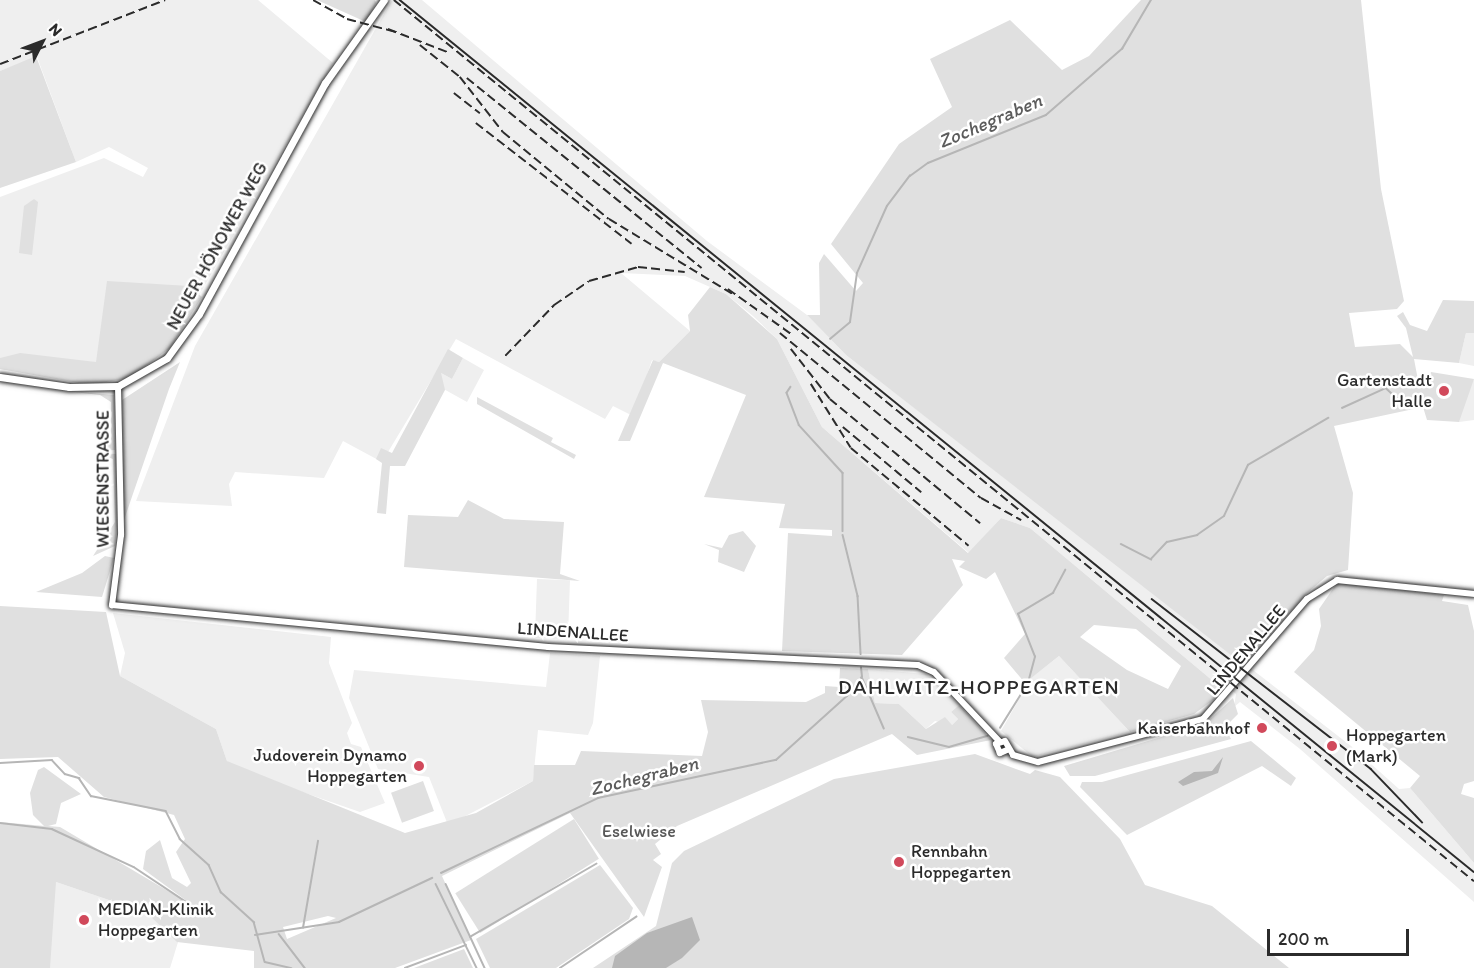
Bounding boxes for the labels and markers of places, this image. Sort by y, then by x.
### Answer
place label: Gartenstadt Halle [1337,370,1432,412]
marker: Gartenstadt Halle [1437,384,1451,398]
place label: Kaiserbahnhof [1137,717,1250,739]
marker: Kaiserbahnhof [1255,721,1269,735]
place label: Hoppegarten (Mark) [1346,725,1446,768]
marker: Hoppegarten (Mark) [1323,737,1341,755]
place label: Judoverein Dynamo Hoppegarten [254,745,407,788]
marker: Judoverein Dynamo Hoppegarten [412,759,426,773]
place label: Rennbahn Hoppegarten [911,841,1011,884]
marker: Rennbahn Hoppegarten [892,855,906,869]
place label: MEDIAN-Klinik Hoppegarten [98,899,214,942]
marker: MEDIAN-Klinik Hoppegarten [75,911,93,929]

